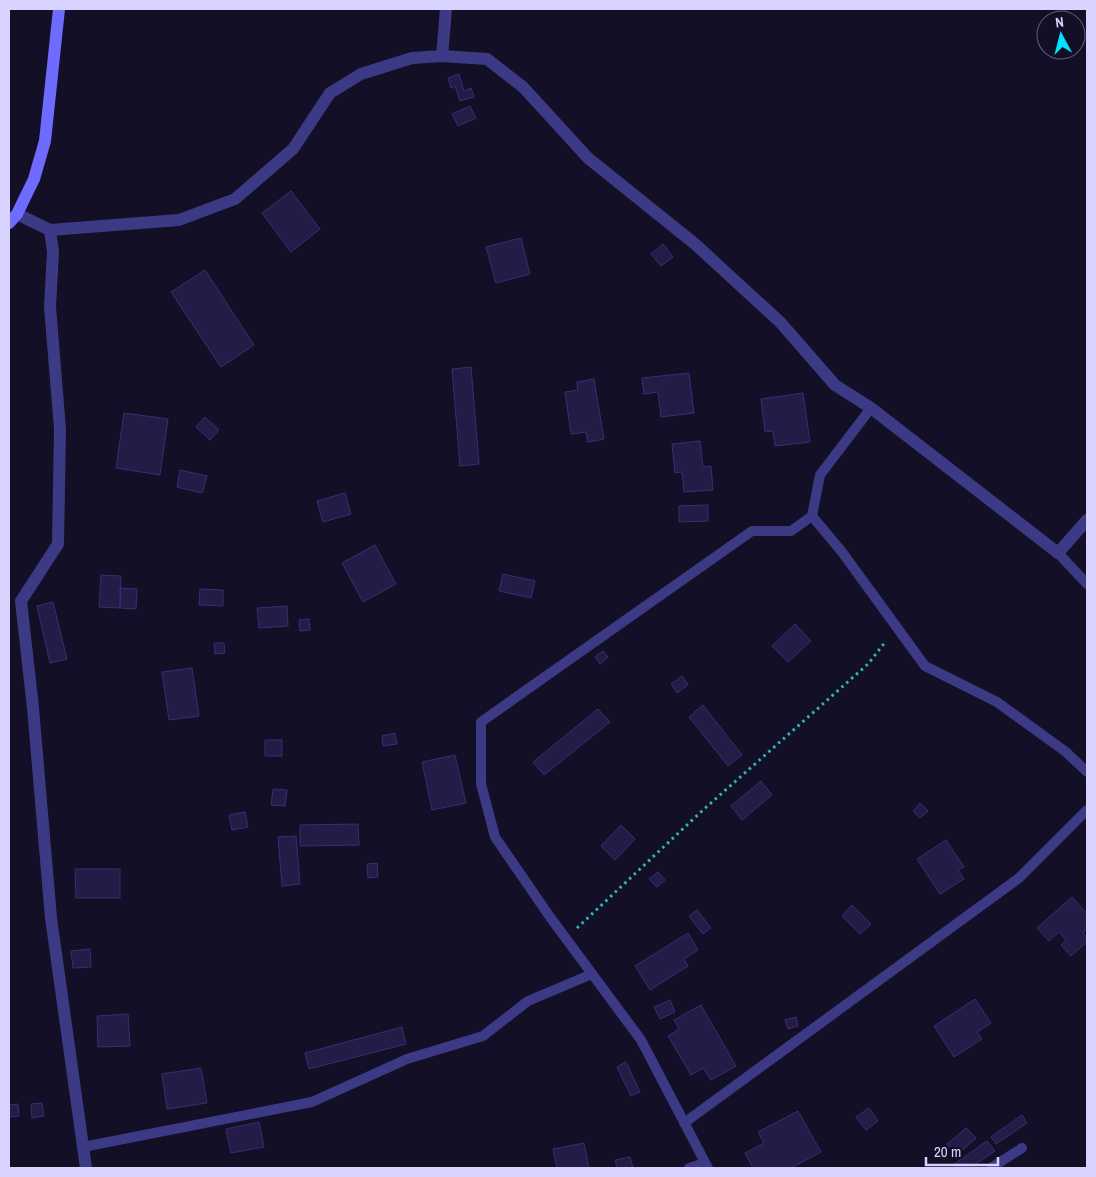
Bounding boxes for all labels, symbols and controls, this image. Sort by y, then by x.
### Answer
north arrow [1036,10,1086,60]
text: N [1054,13,1065,32]
scale bar [926,1134,998,1166]
text: 20 m [934,1141,961,1162]

